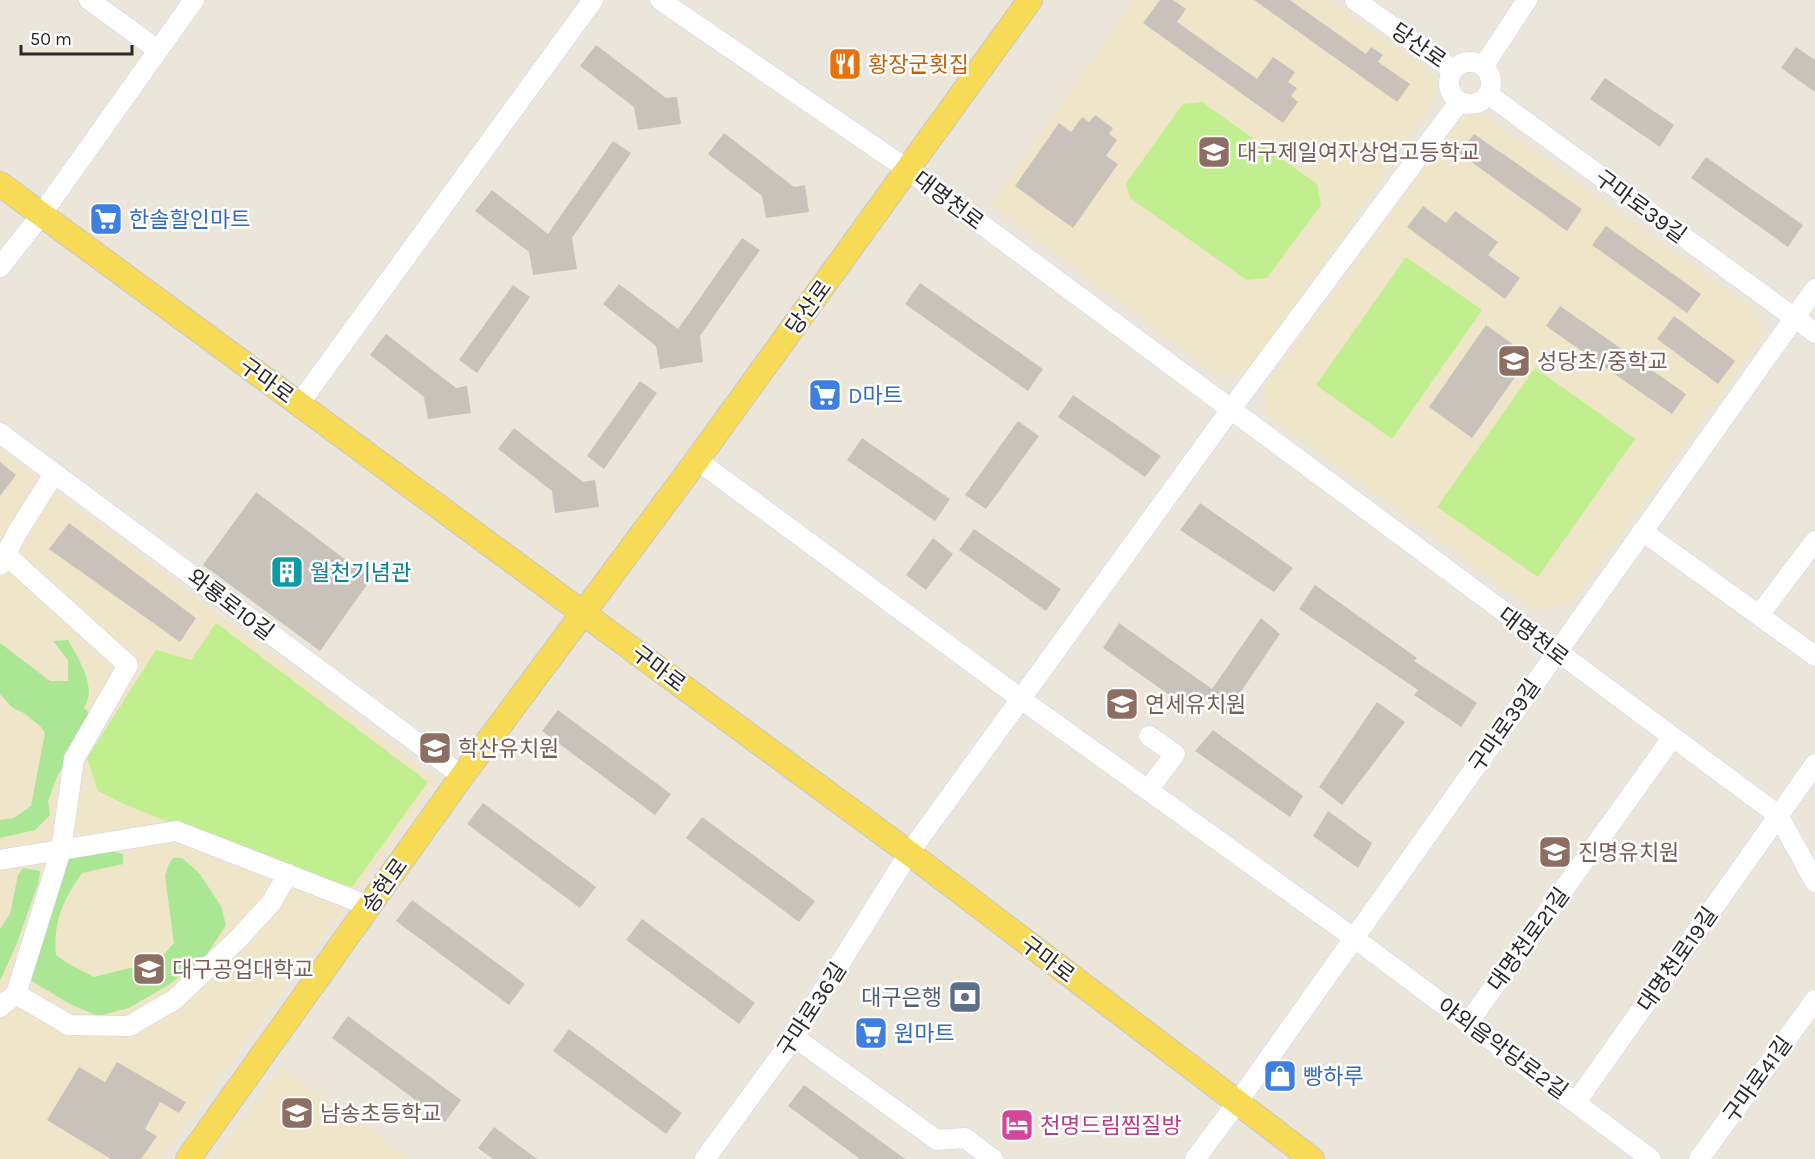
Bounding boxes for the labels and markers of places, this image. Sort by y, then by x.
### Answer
restaurant icon: 황장군횟집 [827,46,863,82]
place label: 황장군횟집 [868,52,969,78]
school or university icon: 대구제일여자상업고등학교 [1196,134,1232,170]
place label: 대구제일여자상업고등학교 [1237,140,1480,166]
supermarket icon: 한솔할인마트 [88,201,124,237]
place label: 한솔할인마트 [129,207,250,233]
school or university icon: 성당초/중학교 [1496,343,1532,379]
place label: 성당초/중학교 [1537,349,1668,375]
supermarket icon: D마트 [807,377,843,413]
place label: D마트 [848,383,903,409]
building icon: 월천기념관 [269,554,305,590]
place label: 월천기념관 [310,560,411,586]
school or university icon: 연세유치원 [1104,686,1140,722]
place label: 연세유치원 [1145,692,1246,718]
school or university icon: 학산유치원 [417,730,453,766]
place label: 학산유치원 [458,736,559,762]
school or university icon: 진명유치원 [1537,834,1573,870]
place label: 진명유치원 [1578,840,1679,866]
school or university icon: 대구공업대학교 [131,951,167,987]
place label: 대구공업대학교 [172,957,314,983]
bank icon: 대구은행 [947,979,983,1015]
place label: 대구은행 [861,985,942,1011]
supermarket icon: 원마트 [853,1015,889,1051]
place label: 원마트 [894,1021,955,1047]
shop icon: 빵하루 [1262,1058,1298,1094]
place label: 빵하루 [1303,1064,1364,1090]
school or university icon: 남송초등학교 [279,1095,315,1131]
place label: 남송초등학교 [320,1101,441,1127]
hotel icon: 천명드림찜질방 [999,1107,1035,1143]
place label: 천명드림찜질방 [1040,1113,1182,1139]

